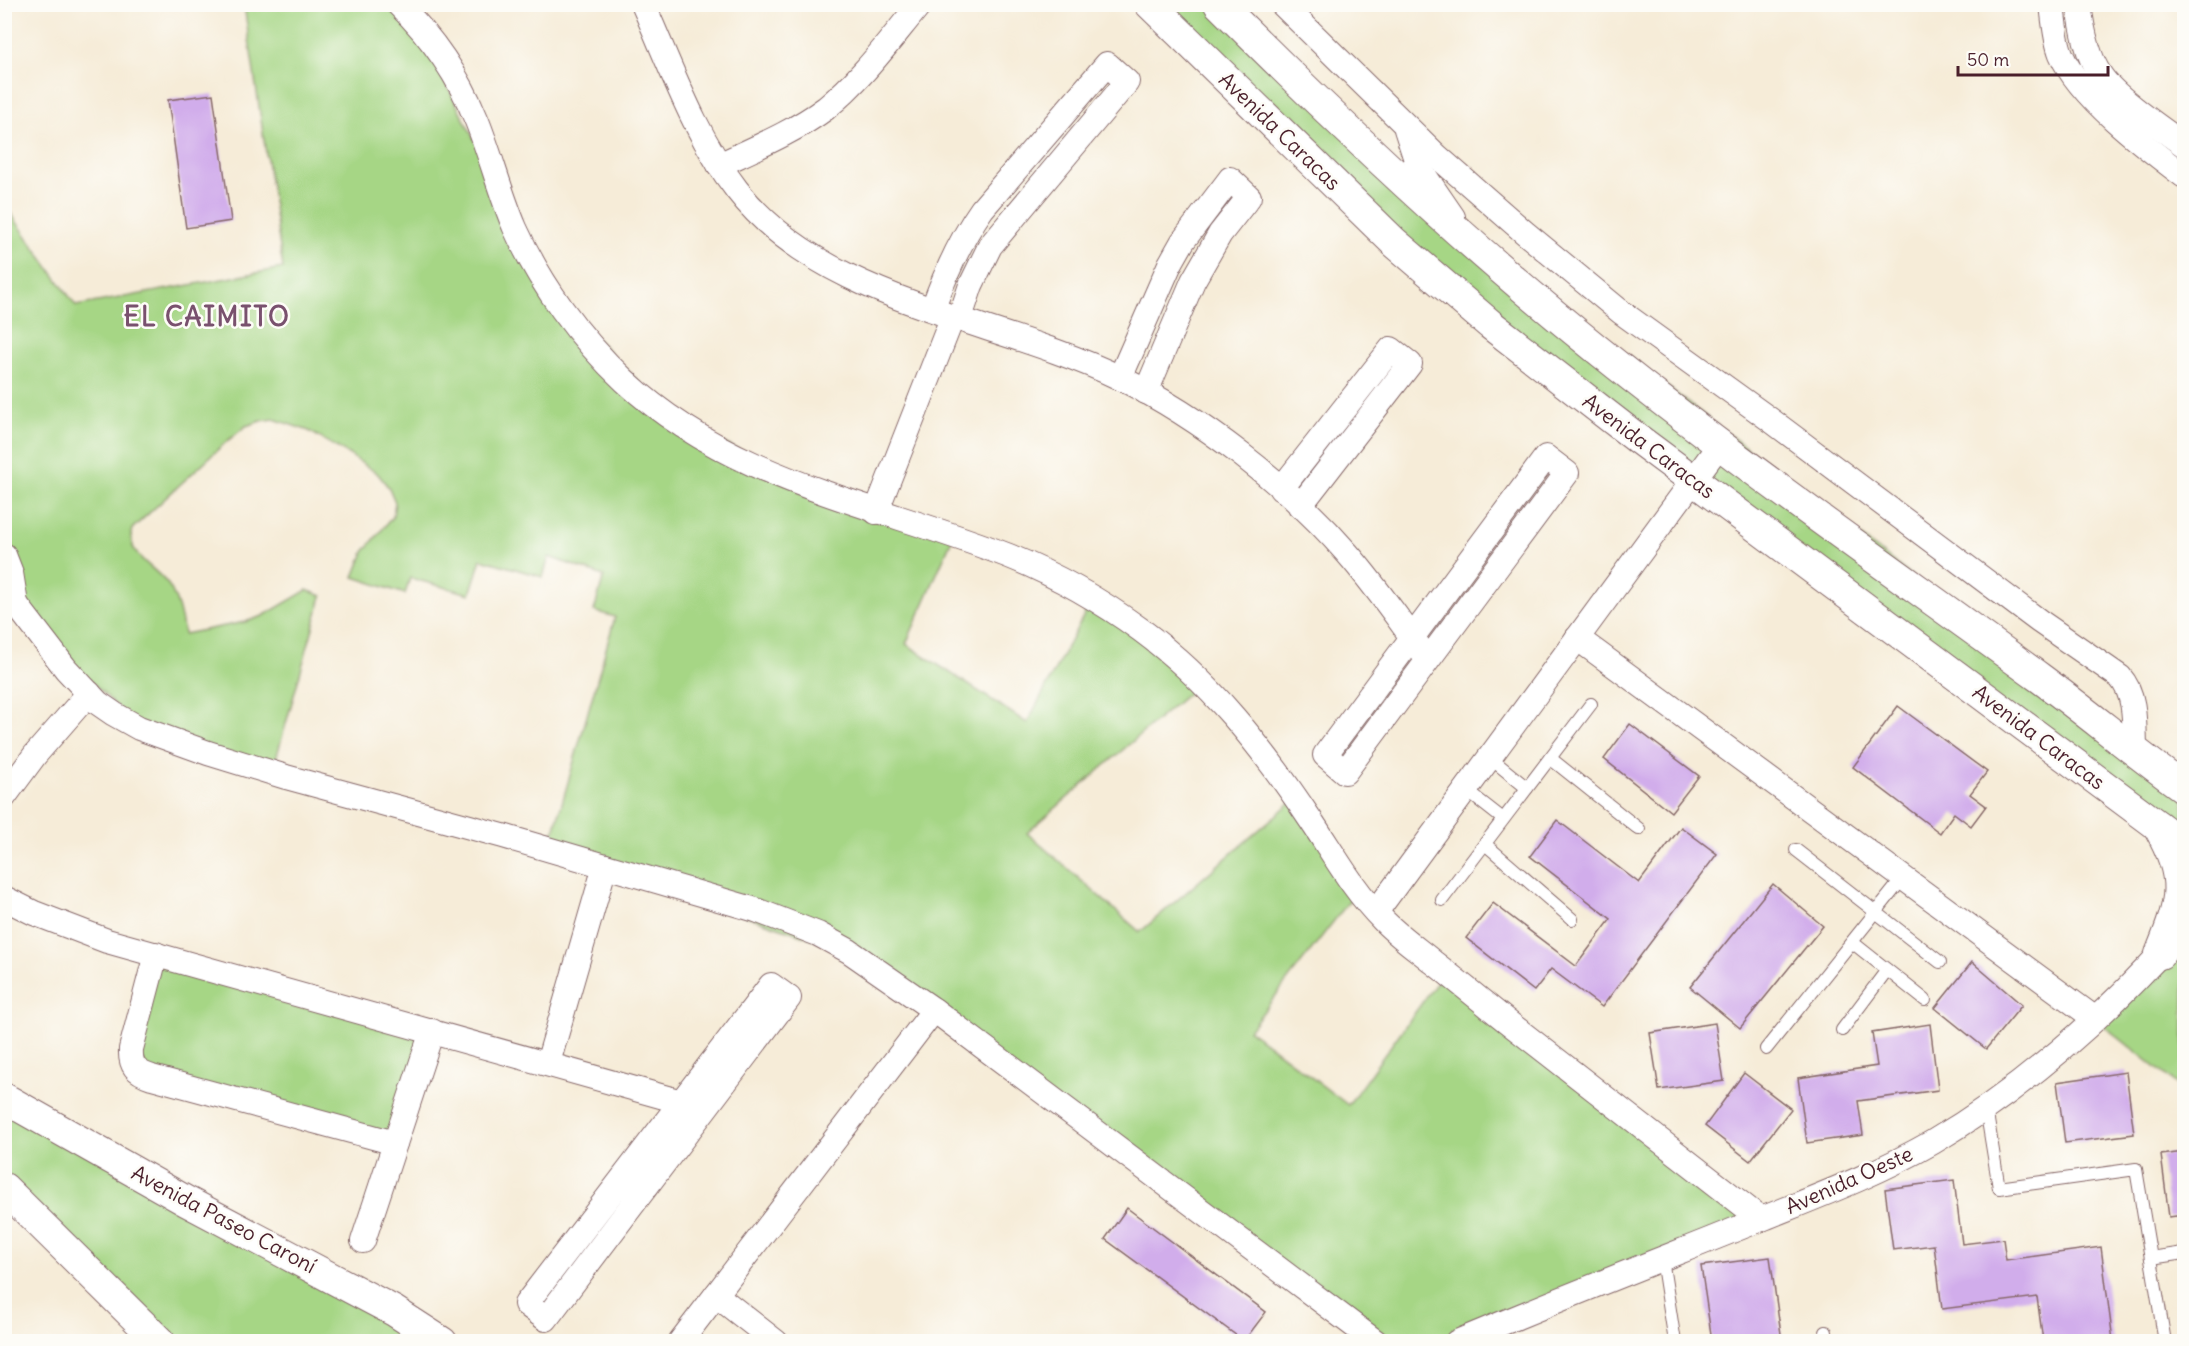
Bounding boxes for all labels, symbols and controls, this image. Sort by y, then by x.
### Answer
scale bar [1958,39,2108,77]
text: 50 m [1967,48,2009,71]
street label: Avenida Caracas [1213,66,1347,196]
district label: EL CAIMITO [124,299,290,333]
street label: Avenida Caracas [1577,387,1721,505]
street label: Avenida Caracas [1967,678,2111,796]
street label: Avenida Oeste [1781,1140,1917,1220]
street label: Avenida Paseo Caroní [127,1159,321,1279]

